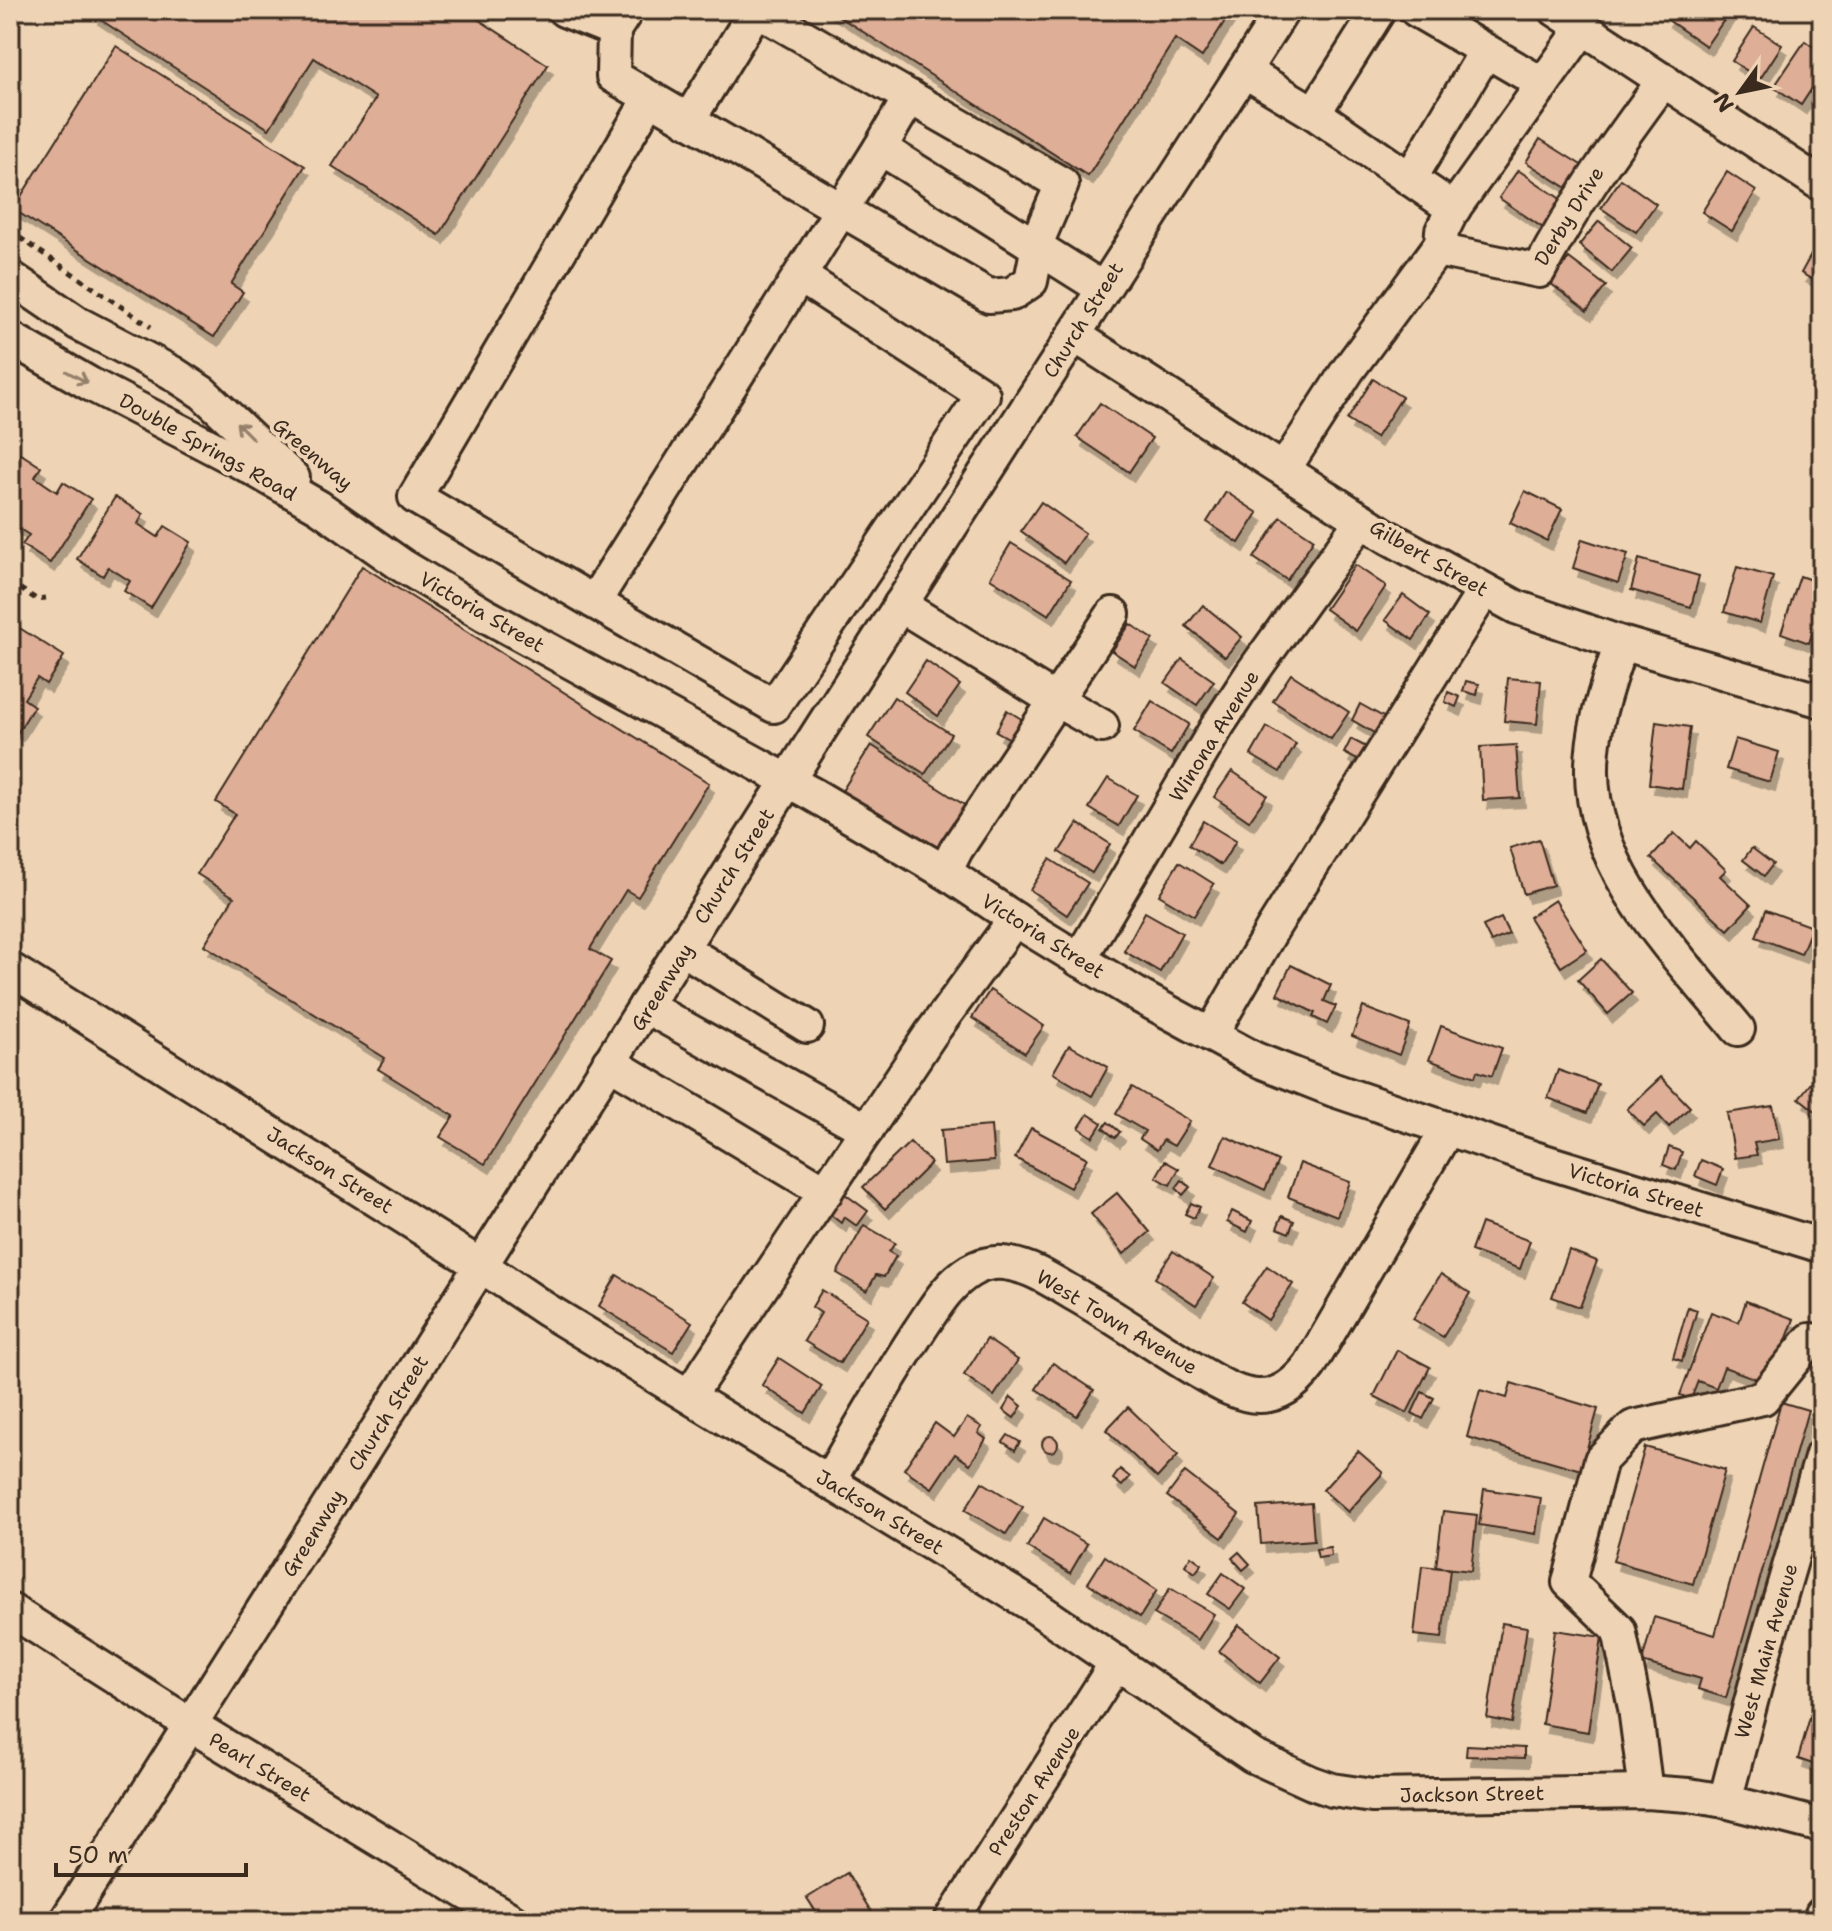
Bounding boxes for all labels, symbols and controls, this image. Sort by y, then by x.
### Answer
north arrow [1700,52,1780,132]
text: N [1707,87,1741,118]
street label: Derby Drive [1528,162,1610,270]
street label: Church Street [1037,257,1129,383]
one-way arrow [65,370,89,386]
street label: Double Springs Road [115,387,302,507]
street label: Greenway [267,412,359,496]
one-way arrow [236,422,255,441]
street label: Gilbert Street [1365,514,1493,602]
street label: Victoria Street [415,566,549,658]
street label: Winona Avenue [1163,665,1265,807]
street label: Church Street [688,803,780,929]
street label: Victoria Street [977,888,1109,984]
street label: Greenway [625,938,699,1036]
street label: Jackson Street [262,1121,398,1219]
street label: Victoria Street [1565,1157,1707,1223]
street label: West Town Avenue [1032,1264,1202,1380]
street label: Church Street [342,1350,434,1476]
street label: Jackson Street [811,1464,949,1560]
street label: Greenway [276,1484,350,1582]
street label: West Main Avenue [1729,1560,1803,1742]
street label: Preston Avenue [982,1721,1086,1861]
street label: Pearl Street [204,1726,316,1808]
street label: Jackson Street [1399,1780,1545,1808]
scale bar [56,1827,246,1877]
text: 50 m [68,1839,128,1871]

